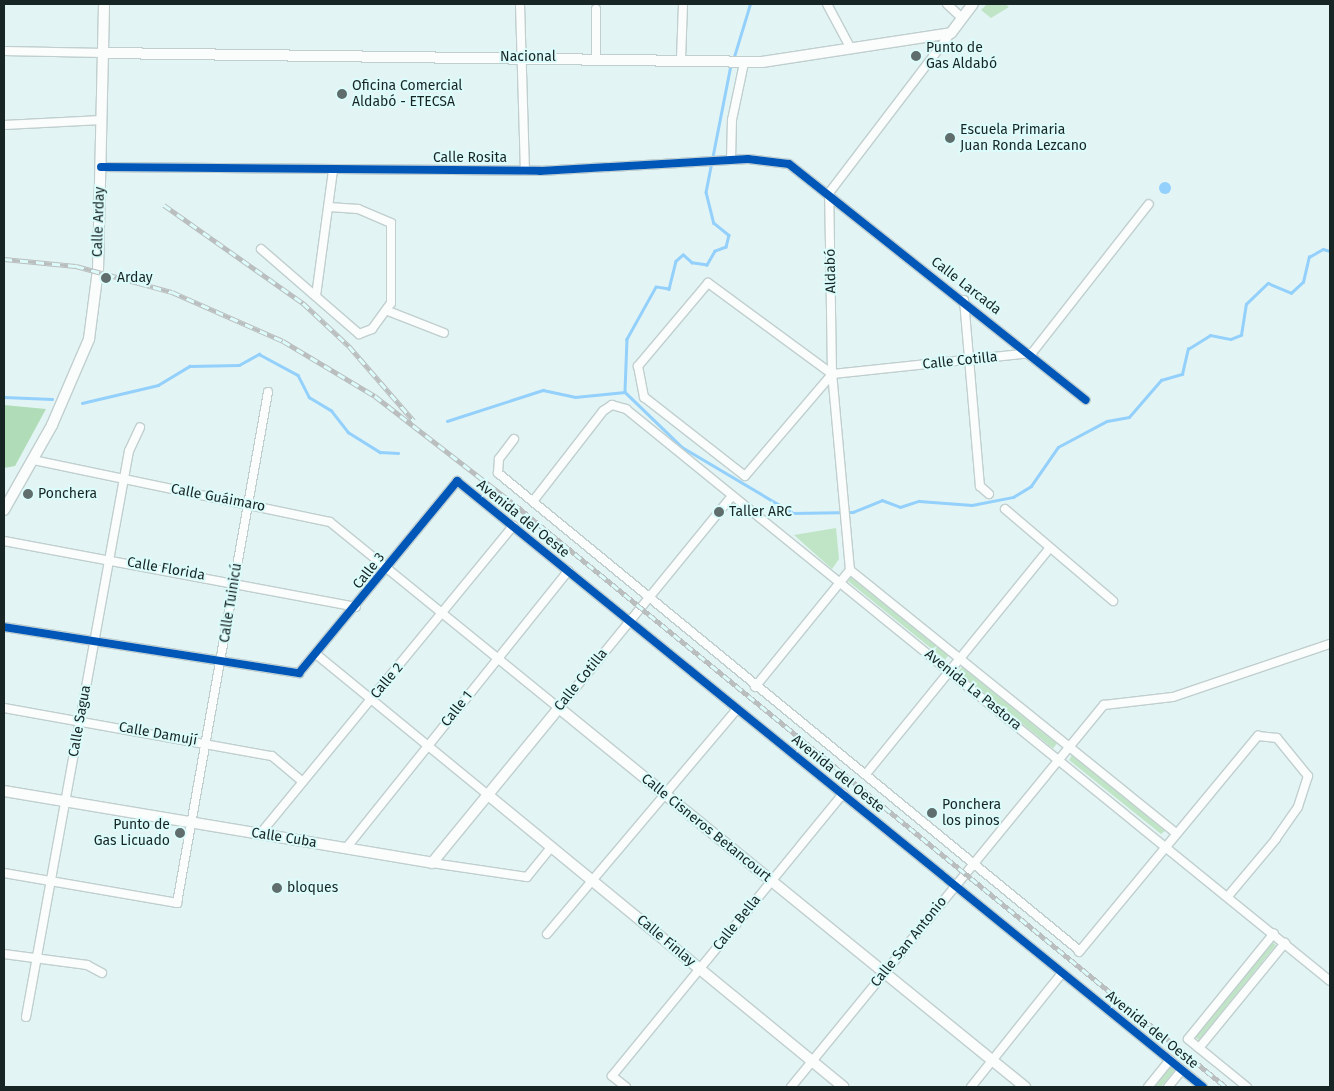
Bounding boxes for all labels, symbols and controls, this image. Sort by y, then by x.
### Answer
place label: Punto de Gas Aldabó [926,40,997,72]
street label: Nacional [500,49,556,65]
marker: Punto de Gas Aldabó [910,50,922,62]
place label: Oficina Comercial Aldabó - ETECSA [352,78,462,110]
marker: Oficina Comercial Aldabó - ETECSA [336,88,348,100]
place label: Escuela Primaria Juan Ronda Lezcano [960,122,1087,154]
marker: Escuela Primaria Juan Ronda Lezcano [944,132,956,144]
street label: Calle Rosita [433,150,507,166]
street label: Calle Arday [89,187,109,257]
street label: Aldabó [822,249,840,293]
street label: Calle Larcada [928,253,1004,319]
place label: Arday [117,270,153,286]
marker: Arday [99,271,113,285]
street label: Calle Cotilla [922,349,998,373]
street label: Avenida del Oeste [473,476,573,562]
street label: Calle Guáimaro [169,481,267,515]
place label: Ponchera [38,486,97,502]
marker: Ponchera [22,488,34,500]
place label: Taller ARC [729,504,792,520]
marker: Taller ARC [713,506,725,518]
street label: Calle 3 [350,549,388,593]
street label: Calle Florida [126,554,206,584]
street label: Calle Tuinicú [216,562,246,644]
street label: Calle Cotilla [551,646,611,714]
street label: Avenida La Pastora [921,646,1025,734]
street label: Calle 2 [367,660,407,702]
street label: Calle Sagua [65,684,95,758]
street label: Calle 1 [438,688,476,730]
street label: Calle Damují [117,719,199,749]
street label: Avenida del Oeste [788,731,888,817]
street label: Calle Cisneros Betancourt [638,770,774,886]
place label: Ponchera los pinos [942,797,1001,830]
marker: Ponchera los pinos [926,807,938,819]
place label: Punto de Gas Licuado [94,817,170,850]
street label: Calle Cuba [250,825,318,851]
marker: Punto de Gas Licuado [174,827,186,839]
place label: bloques [287,880,338,896]
marker: bloques [271,882,283,894]
street label: Calle Bella [710,892,764,954]
street label: Calle San Antonio [867,893,951,991]
street label: Calle Finlay [633,912,699,970]
street label: Avenida del Oeste [1102,987,1202,1073]

